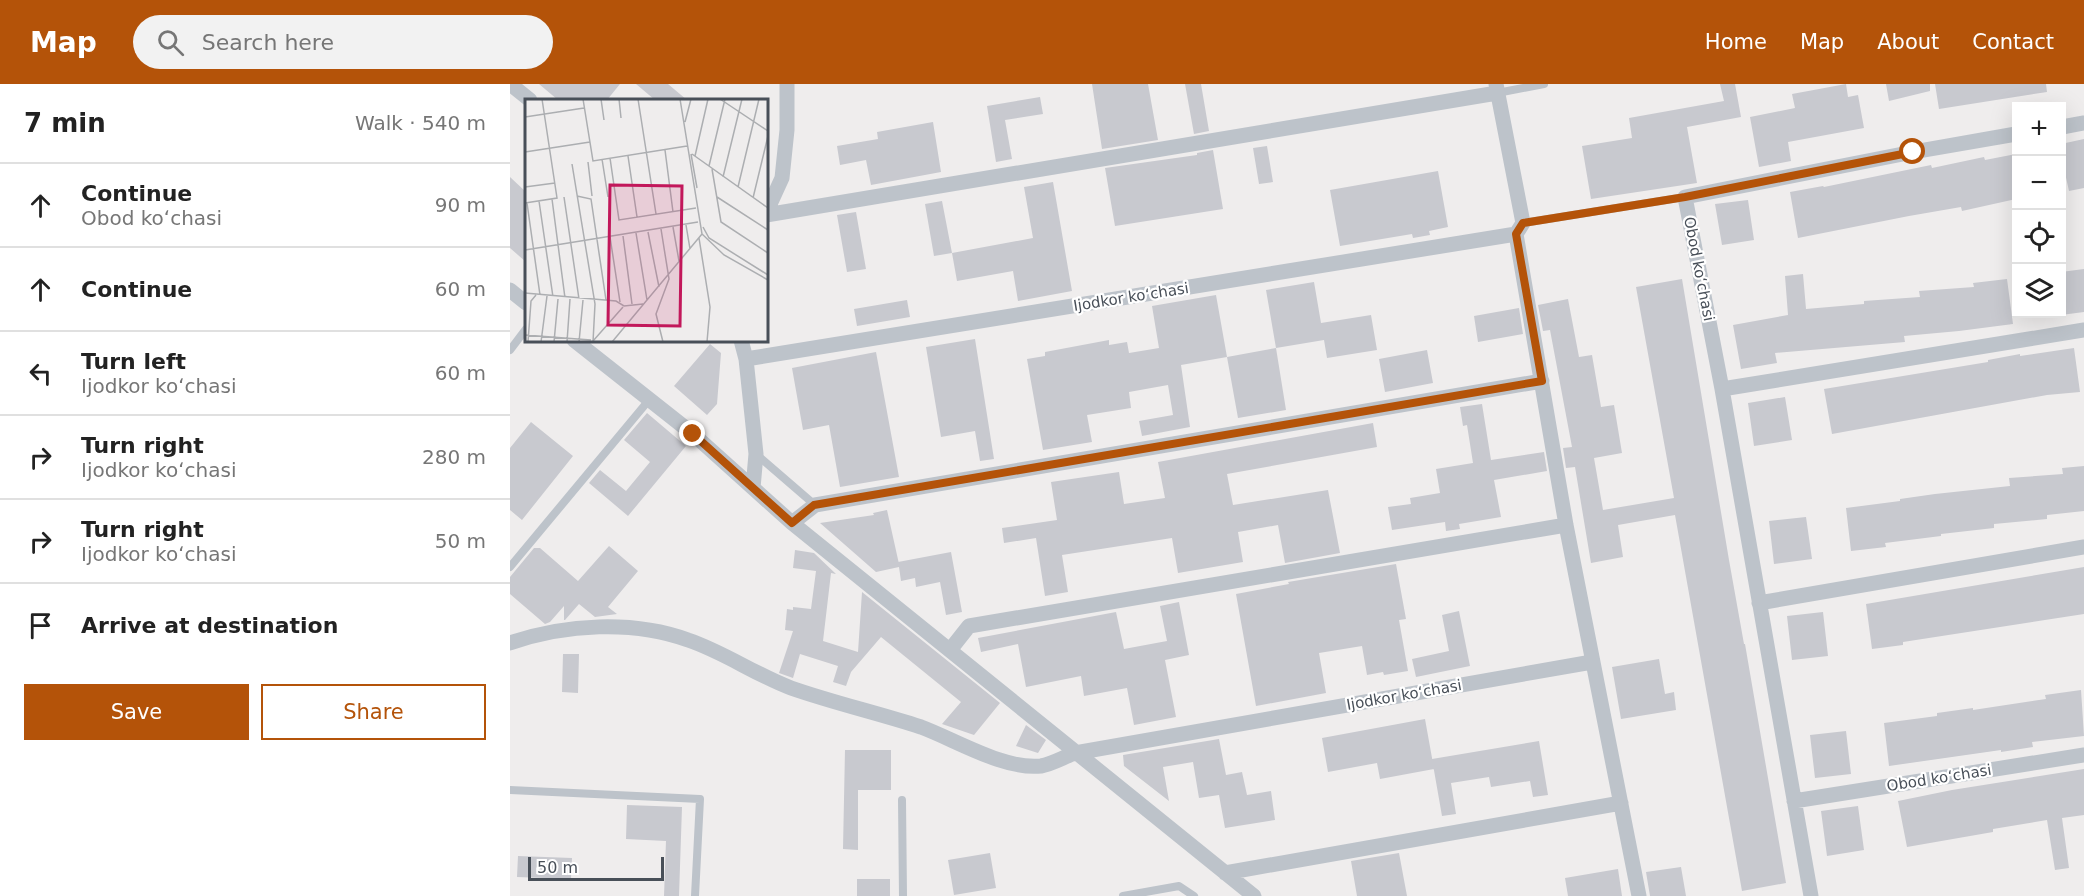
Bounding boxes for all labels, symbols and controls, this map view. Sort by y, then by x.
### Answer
search box [133,15,553,69]
text: Map [30,26,97,59]
icon: search [154,26,187,59]
text: Search here [202,30,334,55]
text: Home [1705,30,1767,54]
text: Map [1800,30,1844,54]
text: About [1877,30,1939,54]
text: Contact [1972,30,2054,54]
inset map [525,99,768,342]
map controls [2012,102,2066,318]
button: + [2012,102,2066,156]
text: 7 min [24,108,106,138]
text: Walk · 540 m [355,111,486,135]
route start [1899,138,1925,164]
button: − [2012,156,2066,210]
text: Continue [81,181,192,206]
icon: ahead [24,189,57,222]
text: 90 m [435,193,486,217]
text: Obod koʻchasi [81,206,222,230]
button: locate [2012,210,2066,264]
street label: Obod koʻchasi [1680,215,1718,323]
button: layers [2012,264,2066,318]
icon: ahead [24,273,57,306]
text: Continue [81,277,192,302]
text: 60 m [435,277,486,301]
street label: Ijodkor koʻchasi [1072,279,1190,315]
text: Turn left [81,349,186,374]
icon: left [24,357,57,390]
text: 60 m [435,361,486,385]
text: Ijodkor koʻchasi [81,374,236,398]
route end [679,420,705,446]
text: Turn right [81,433,204,458]
icon: right [24,441,57,474]
text: 280 m [422,445,486,469]
text: Ijodkor koʻchasi [81,458,236,482]
text: Turn right [81,517,204,542]
icon: right [24,525,57,558]
text: 50 m [435,529,486,553]
text: Ijodkor koʻchasi [81,542,236,566]
icon: arrive [24,609,57,642]
text: Arrive at destination [81,613,338,638]
street label: Ijodkor koʻchasi [1345,676,1463,714]
button: Save [24,684,249,740]
button: Share [261,684,486,740]
street label: Obod koʻchasi [1885,761,1993,795]
scale bar [528,854,664,882]
text: 50 m [537,858,578,877]

